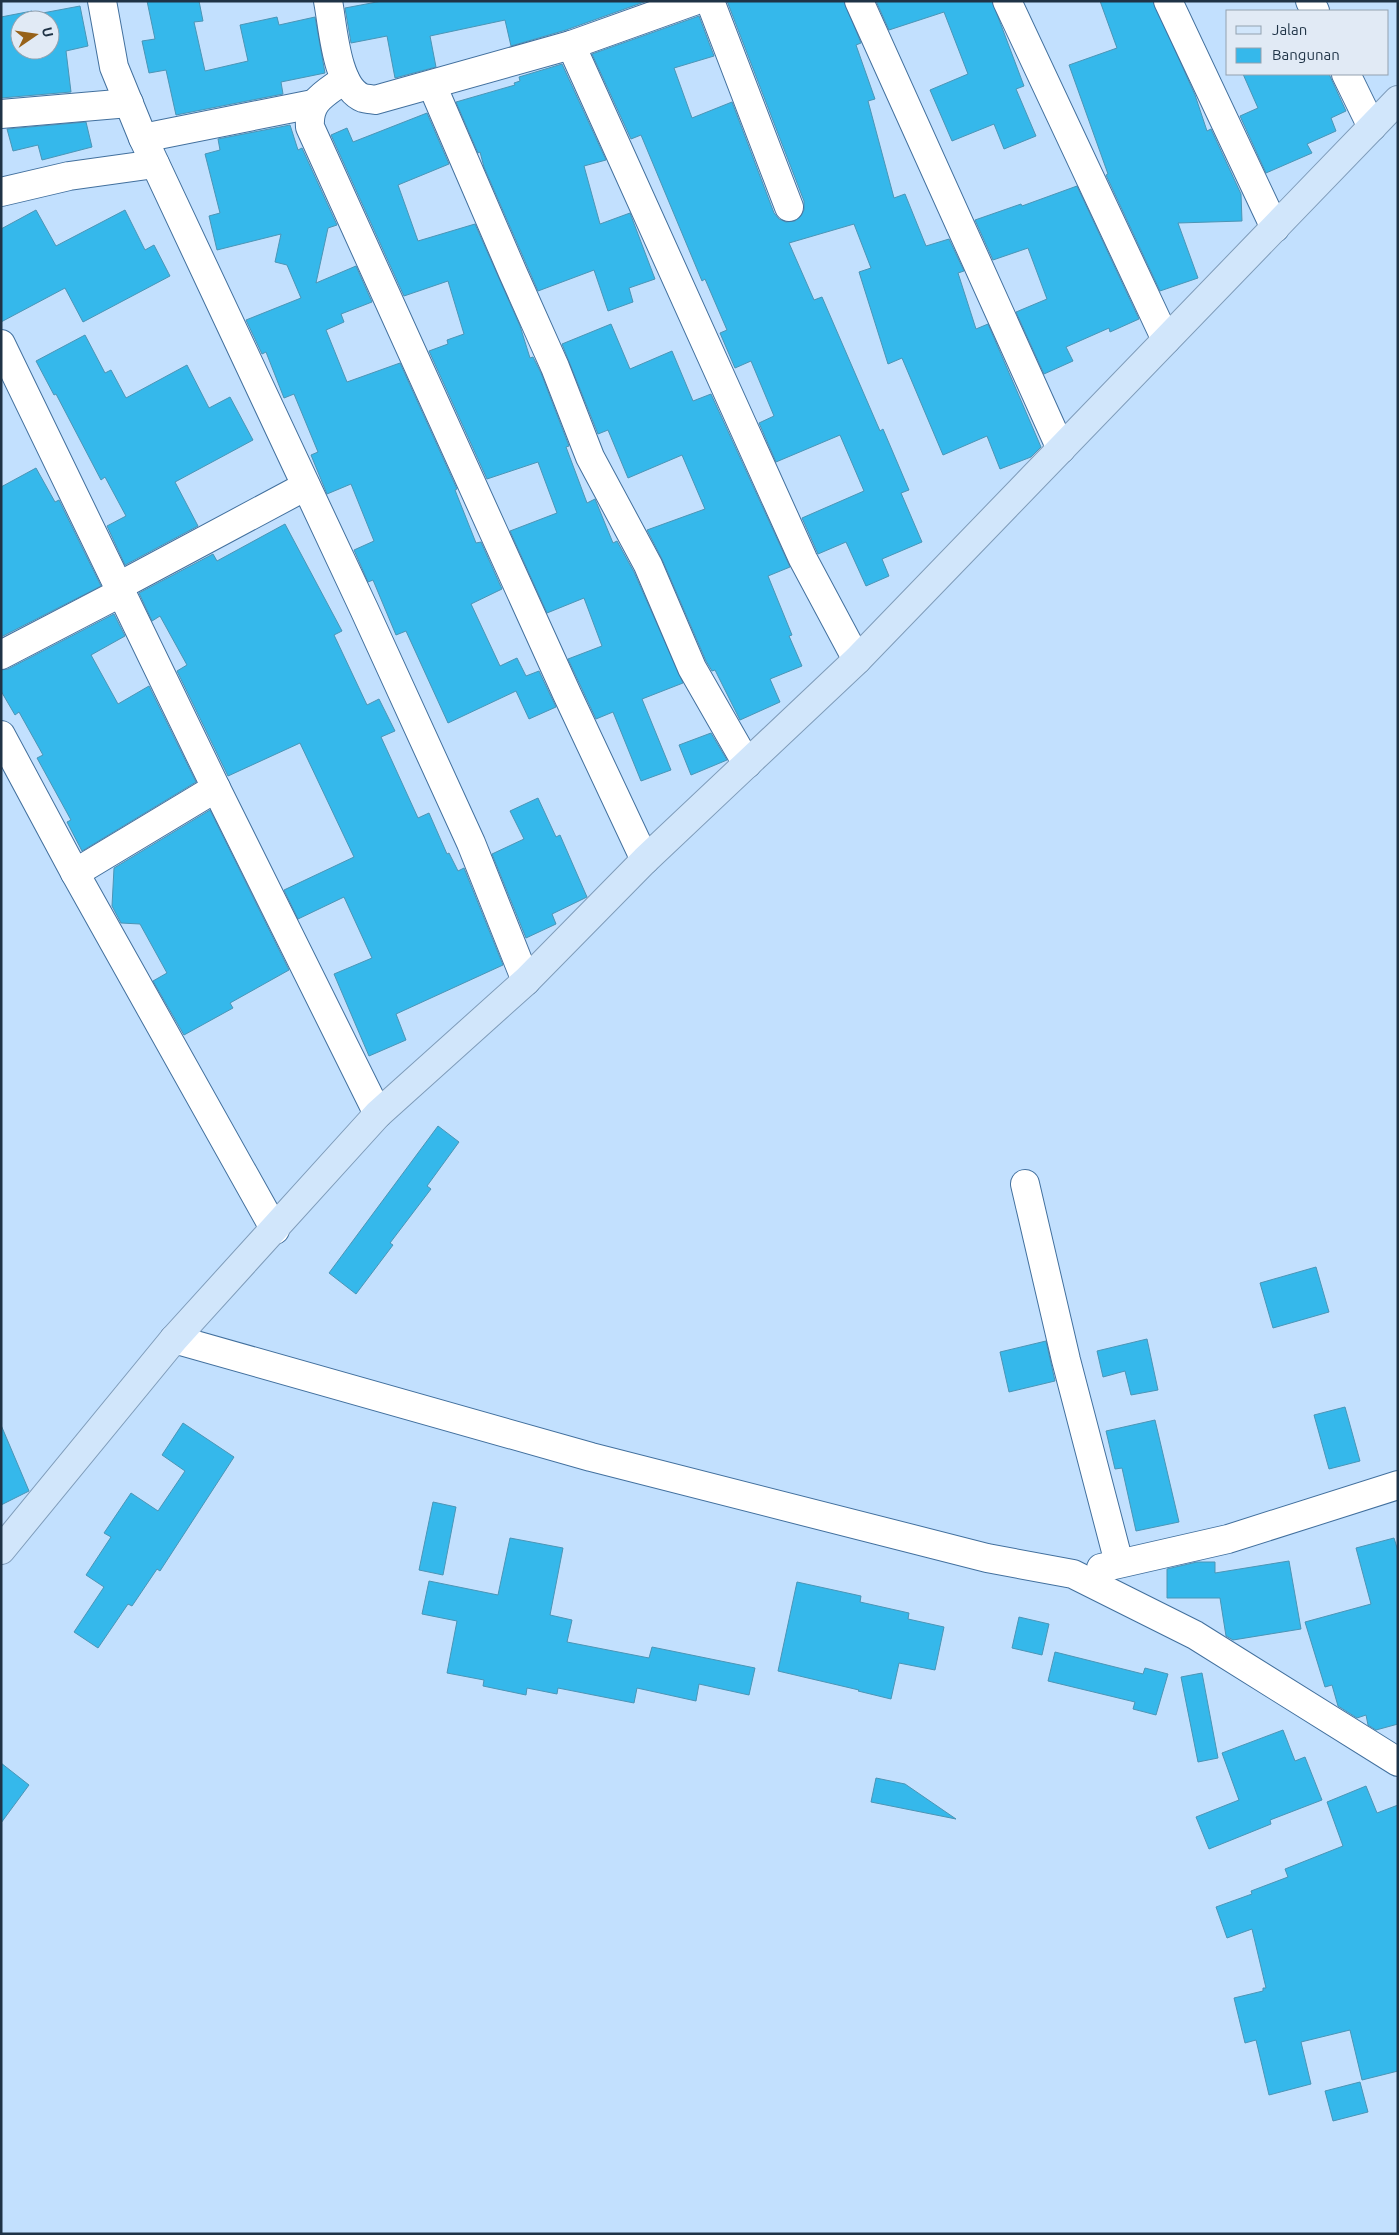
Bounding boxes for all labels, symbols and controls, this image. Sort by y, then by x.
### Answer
north arrow [10,10,60,60]
legend [1226,10,1389,75]
text: Jalan [1272,21,1307,38]
text: U [39,25,57,39]
text: Bangunan [1272,46,1340,63]

